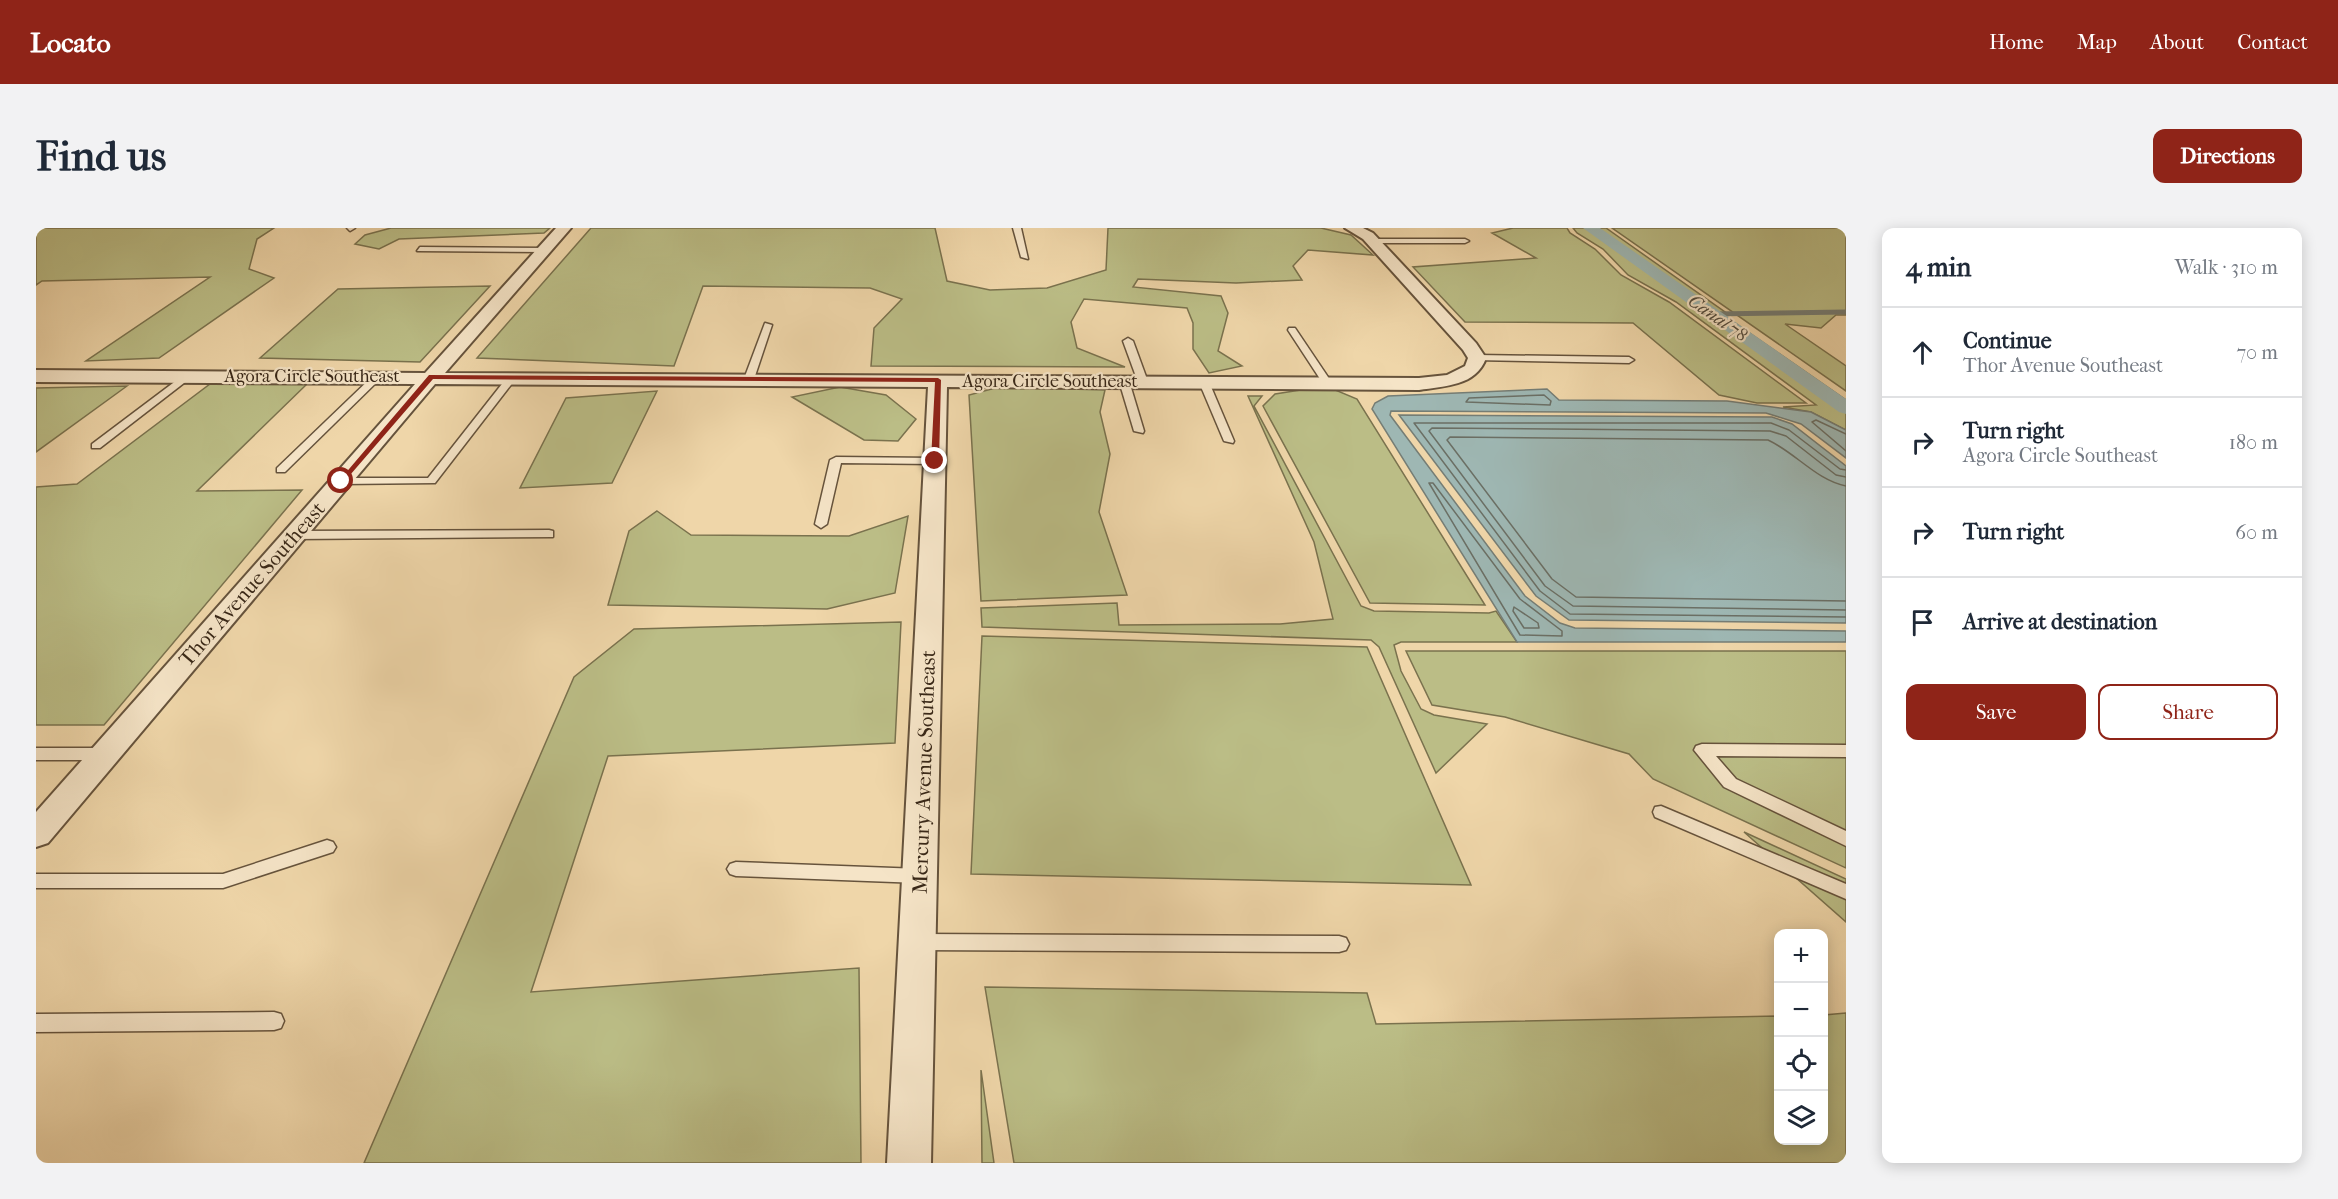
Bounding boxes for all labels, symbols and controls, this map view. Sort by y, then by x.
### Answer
text: Locato [30,26,111,59]
text: Home [1989,30,2044,54]
text: Map [2077,30,2117,54]
text: About [2150,30,2204,54]
text: Contact [2237,30,2308,54]
button: Directions [2153,129,2302,183]
text: Find us [36,132,166,181]
text: 4 min [1906,252,1971,283]
text: Walk · 310 m [2175,256,2278,279]
water label: Canal 78 [1684,291,1751,346]
text: Continue [1963,328,2052,354]
icon: ahead [1906,336,1939,369]
text: 70 m [2236,341,2278,364]
text: Thor Avenue Southeast [1963,354,2163,377]
street label: Agora Circle Southeast [223,366,400,387]
street label: Agora Circle Southeast [961,371,1138,392]
text: Turn right [1963,418,2064,444]
icon: right [1906,426,1939,459]
text: 180 m [2229,431,2278,454]
text: Agora Circle Southeast [1963,444,2158,467]
route end [921,447,947,473]
route start [327,467,353,493]
street label: Thor Avenue Southeast [174,496,330,671]
icon: right [1906,516,1939,549]
text: Turn right [1963,519,2064,545]
text: 60 m [2235,521,2278,544]
icon: arrive [1906,606,1939,639]
text: Arrive at destination [1963,609,2157,635]
street label: Mercury Avenue Southeast [908,649,940,894]
button: Save [1906,684,2086,740]
button: Share [2098,684,2278,740]
map controls [1774,929,1828,1145]
button: + [1774,929,1828,983]
button: − [1774,983,1828,1037]
button: locate [1774,1037,1828,1091]
button: layers [1774,1091,1828,1145]

